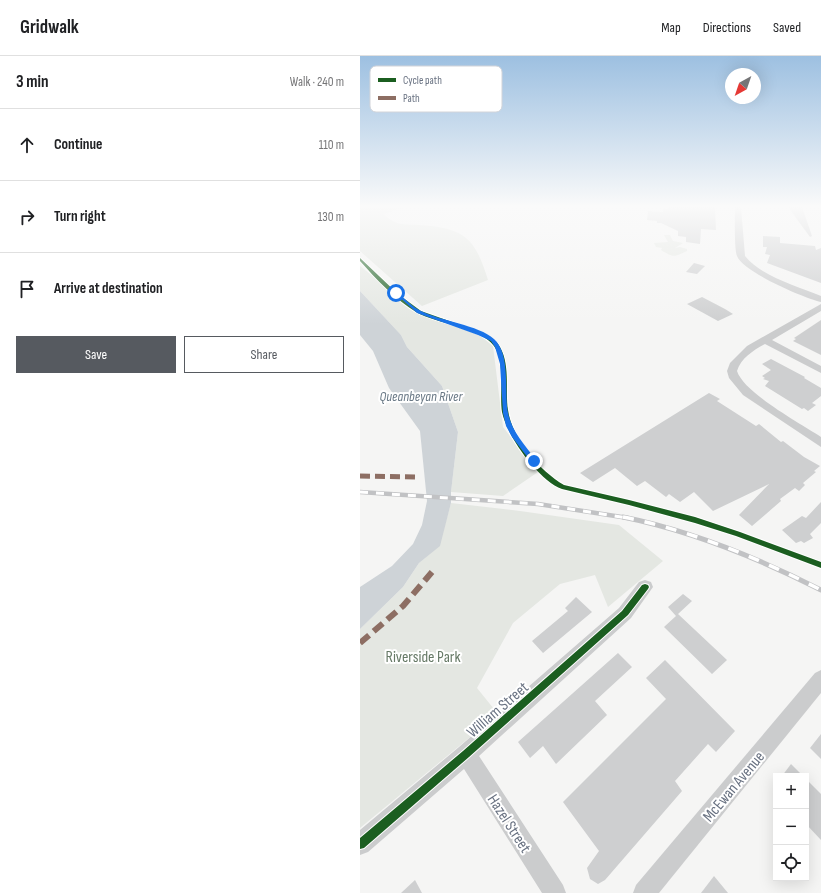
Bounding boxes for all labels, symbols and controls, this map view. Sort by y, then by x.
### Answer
text: Gridwalk [20,16,79,39]
text: Map [661,19,681,36]
text: Directions [703,19,751,36]
text: Saved [773,19,801,36]
legend [370,66,502,112]
north arrow [725,68,761,104]
text: 3 min [16,72,49,92]
text: Walk · 240 m [290,74,344,90]
text: Cycle path [403,74,442,87]
text: Path [403,92,420,105]
icon: ahead [16,134,38,156]
text: Continue [54,135,103,154]
text: 110 m [319,137,344,153]
icon: right [16,206,38,228]
text: Turn right [54,207,106,226]
text: 130 m [318,209,344,225]
icon: arrive [16,278,38,300]
text: Arrive at destination [54,279,163,298]
route start [387,284,405,302]
button: Save [16,336,176,373]
button: Share [184,336,344,373]
water label: Queanbeyan River [380,388,463,405]
route end [525,452,543,470]
park label: Riverside Park [386,648,461,667]
street label: William Street [463,678,533,742]
street label: McEwan Avenue [699,748,769,826]
map controls [773,773,809,881]
button: + [773,773,809,809]
street label: Hazel Street [483,791,535,857]
button: − [773,809,809,845]
button: locate [773,845,809,881]

